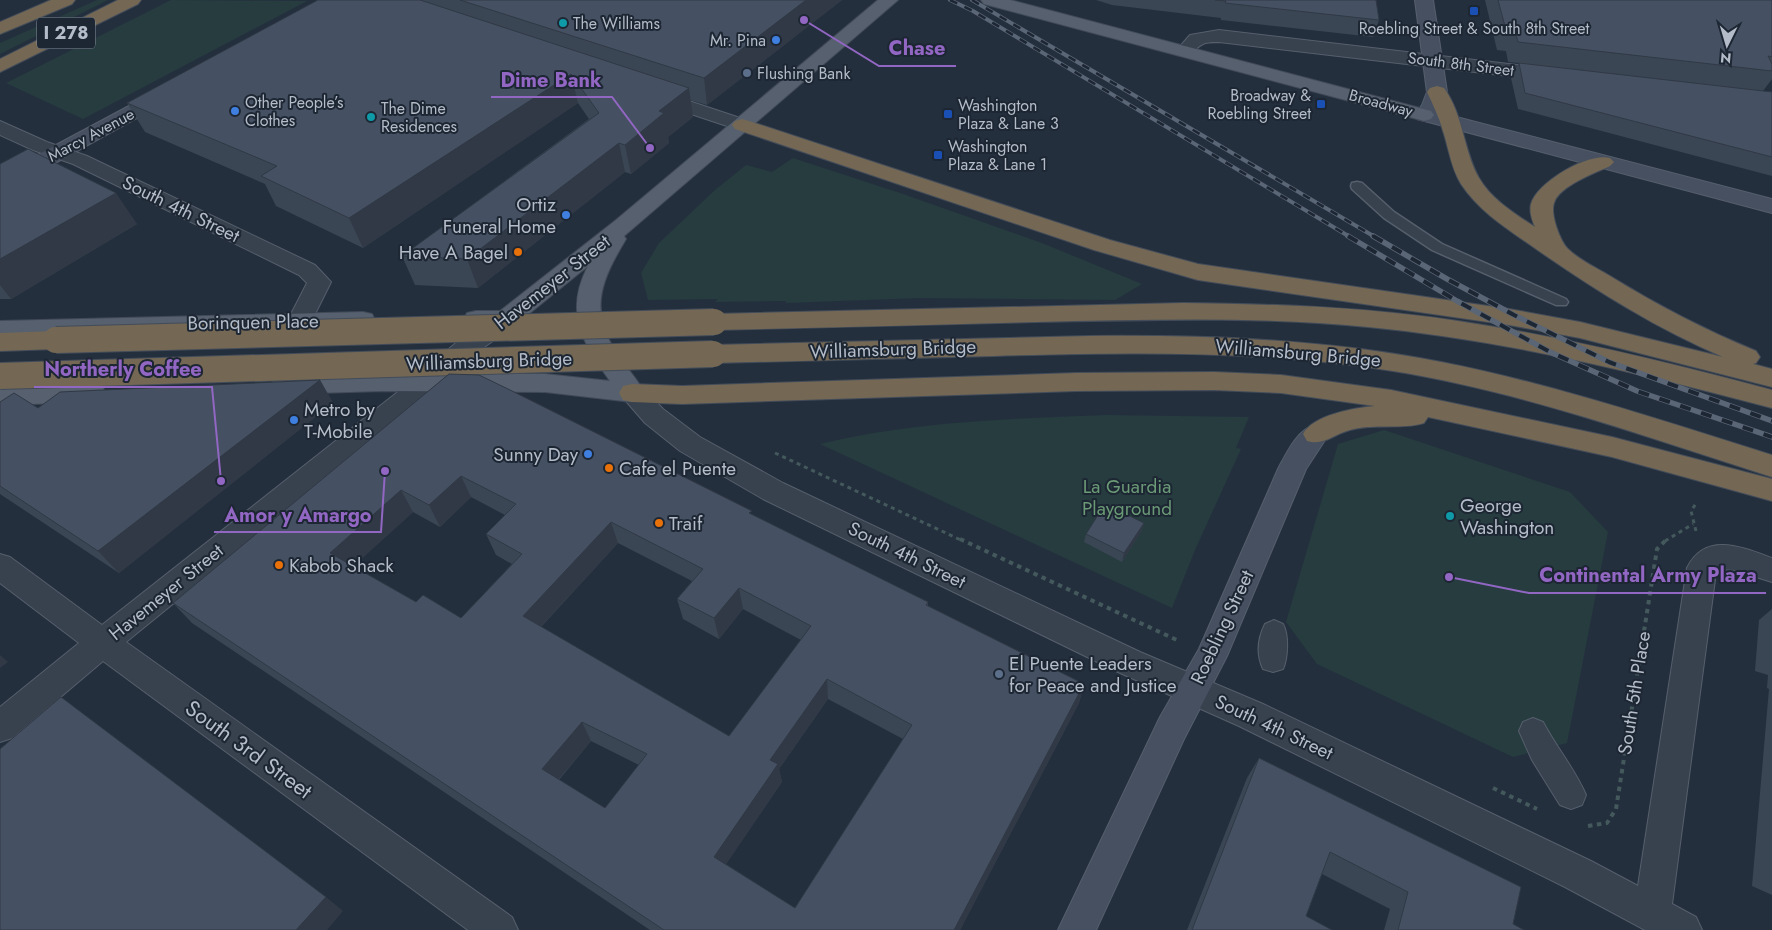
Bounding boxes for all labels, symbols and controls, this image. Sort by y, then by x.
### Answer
marker: Roebling Street & South 8th Street [1468,5,1480,17]
place label: The Williams [573,12,660,35]
road number: I 278 [37,17,95,48]
marker: The Williams [557,17,569,29]
place label: Roebling Street & South 8th Street [1359,17,1589,40]
north arrow [1702,20,1752,70]
place label: Mr. Pina [710,29,766,52]
callout: Chase [879,31,956,66]
marker: Mr. Pina [770,34,782,46]
text: Chase [889,34,945,63]
street label: South 8th Street [1407,46,1516,82]
text: N [1719,48,1732,68]
callout: Dime Bank [491,62,612,97]
place label: Flushing Bank [757,62,851,85]
text: Dime Bank [500,66,602,95]
marker: Flushing Bank [741,67,753,79]
street label: Broadway [1347,83,1416,123]
place label: Broadway & Roebling Street [1208,84,1311,125]
place label: Other People’s Clothes [245,91,343,132]
place label: Washington Plaza & Lane 3 [958,94,1059,135]
place label: The Dime Residences [381,97,457,138]
marker: Broadway & Roebling Street [1315,98,1327,110]
street label: Marcy Avenue [44,102,138,168]
marker: Other People’s Clothes [229,105,241,117]
marker: Washington Plaza & Lane 3 [942,108,954,120]
marker: The Dime Residences [365,111,377,123]
place label: Washington Plaza & Lane 1 [948,135,1047,176]
marker: Washington Plaza & Lane 1 [932,149,944,161]
street label: South 4th Street [118,169,245,249]
place label: Ortiz Funeral Home [443,191,556,240]
marker: Ortiz Funeral Home [560,209,572,221]
street label: Havemeyer Street [488,228,616,336]
place label: Have A Bagel [399,239,508,266]
marker: Have A Bagel [512,246,524,258]
street label: Borinquen Place [187,307,319,337]
street label: Williamsburg Bridge [1214,332,1382,374]
street label: Williamsburg Bridge [810,333,977,365]
street label: Williamsburg Bridge [406,345,573,377]
callout: Northerly Coffee [34,352,212,387]
text: Northerly Coffee [44,355,202,384]
place label: Metro by T-Mobile [304,396,376,445]
marker: Metro by T-Mobile [288,414,300,426]
place label: Sunny Day [493,441,579,468]
marker: Sunny Day [582,448,594,460]
place label: Cafe el Puente [619,455,736,482]
marker: Cafe el Puente [603,462,615,474]
park label: La Guardia Playground [1082,473,1172,522]
place label: George Washington [1460,492,1554,541]
callout: Amor y Amargo [214,497,381,532]
text: Amor y Amargo [223,501,372,530]
place label: Traif [669,510,703,537]
marker: George Washington [1444,510,1456,522]
street label: South 4th Street [844,515,971,595]
marker: Traif [653,517,665,529]
street label: Havemeyer Street [103,537,229,647]
place label: Kabob Shack [289,552,394,579]
callout: Continental Army Plaza [1529,558,1766,593]
marker: Kabob Shack [273,559,285,571]
text: Continental Army Plaza [1539,561,1757,590]
street label: Roebling Street [1184,565,1260,688]
street label: South 5th Place [1611,629,1657,757]
place label: El Puente Leaders for Peace and Justice [1009,650,1177,699]
marker: El Puente Leaders for Peace and Justice [993,668,1005,680]
street label: South 4th Street [1210,688,1338,766]
street label: South 3rd Street [179,692,320,807]

